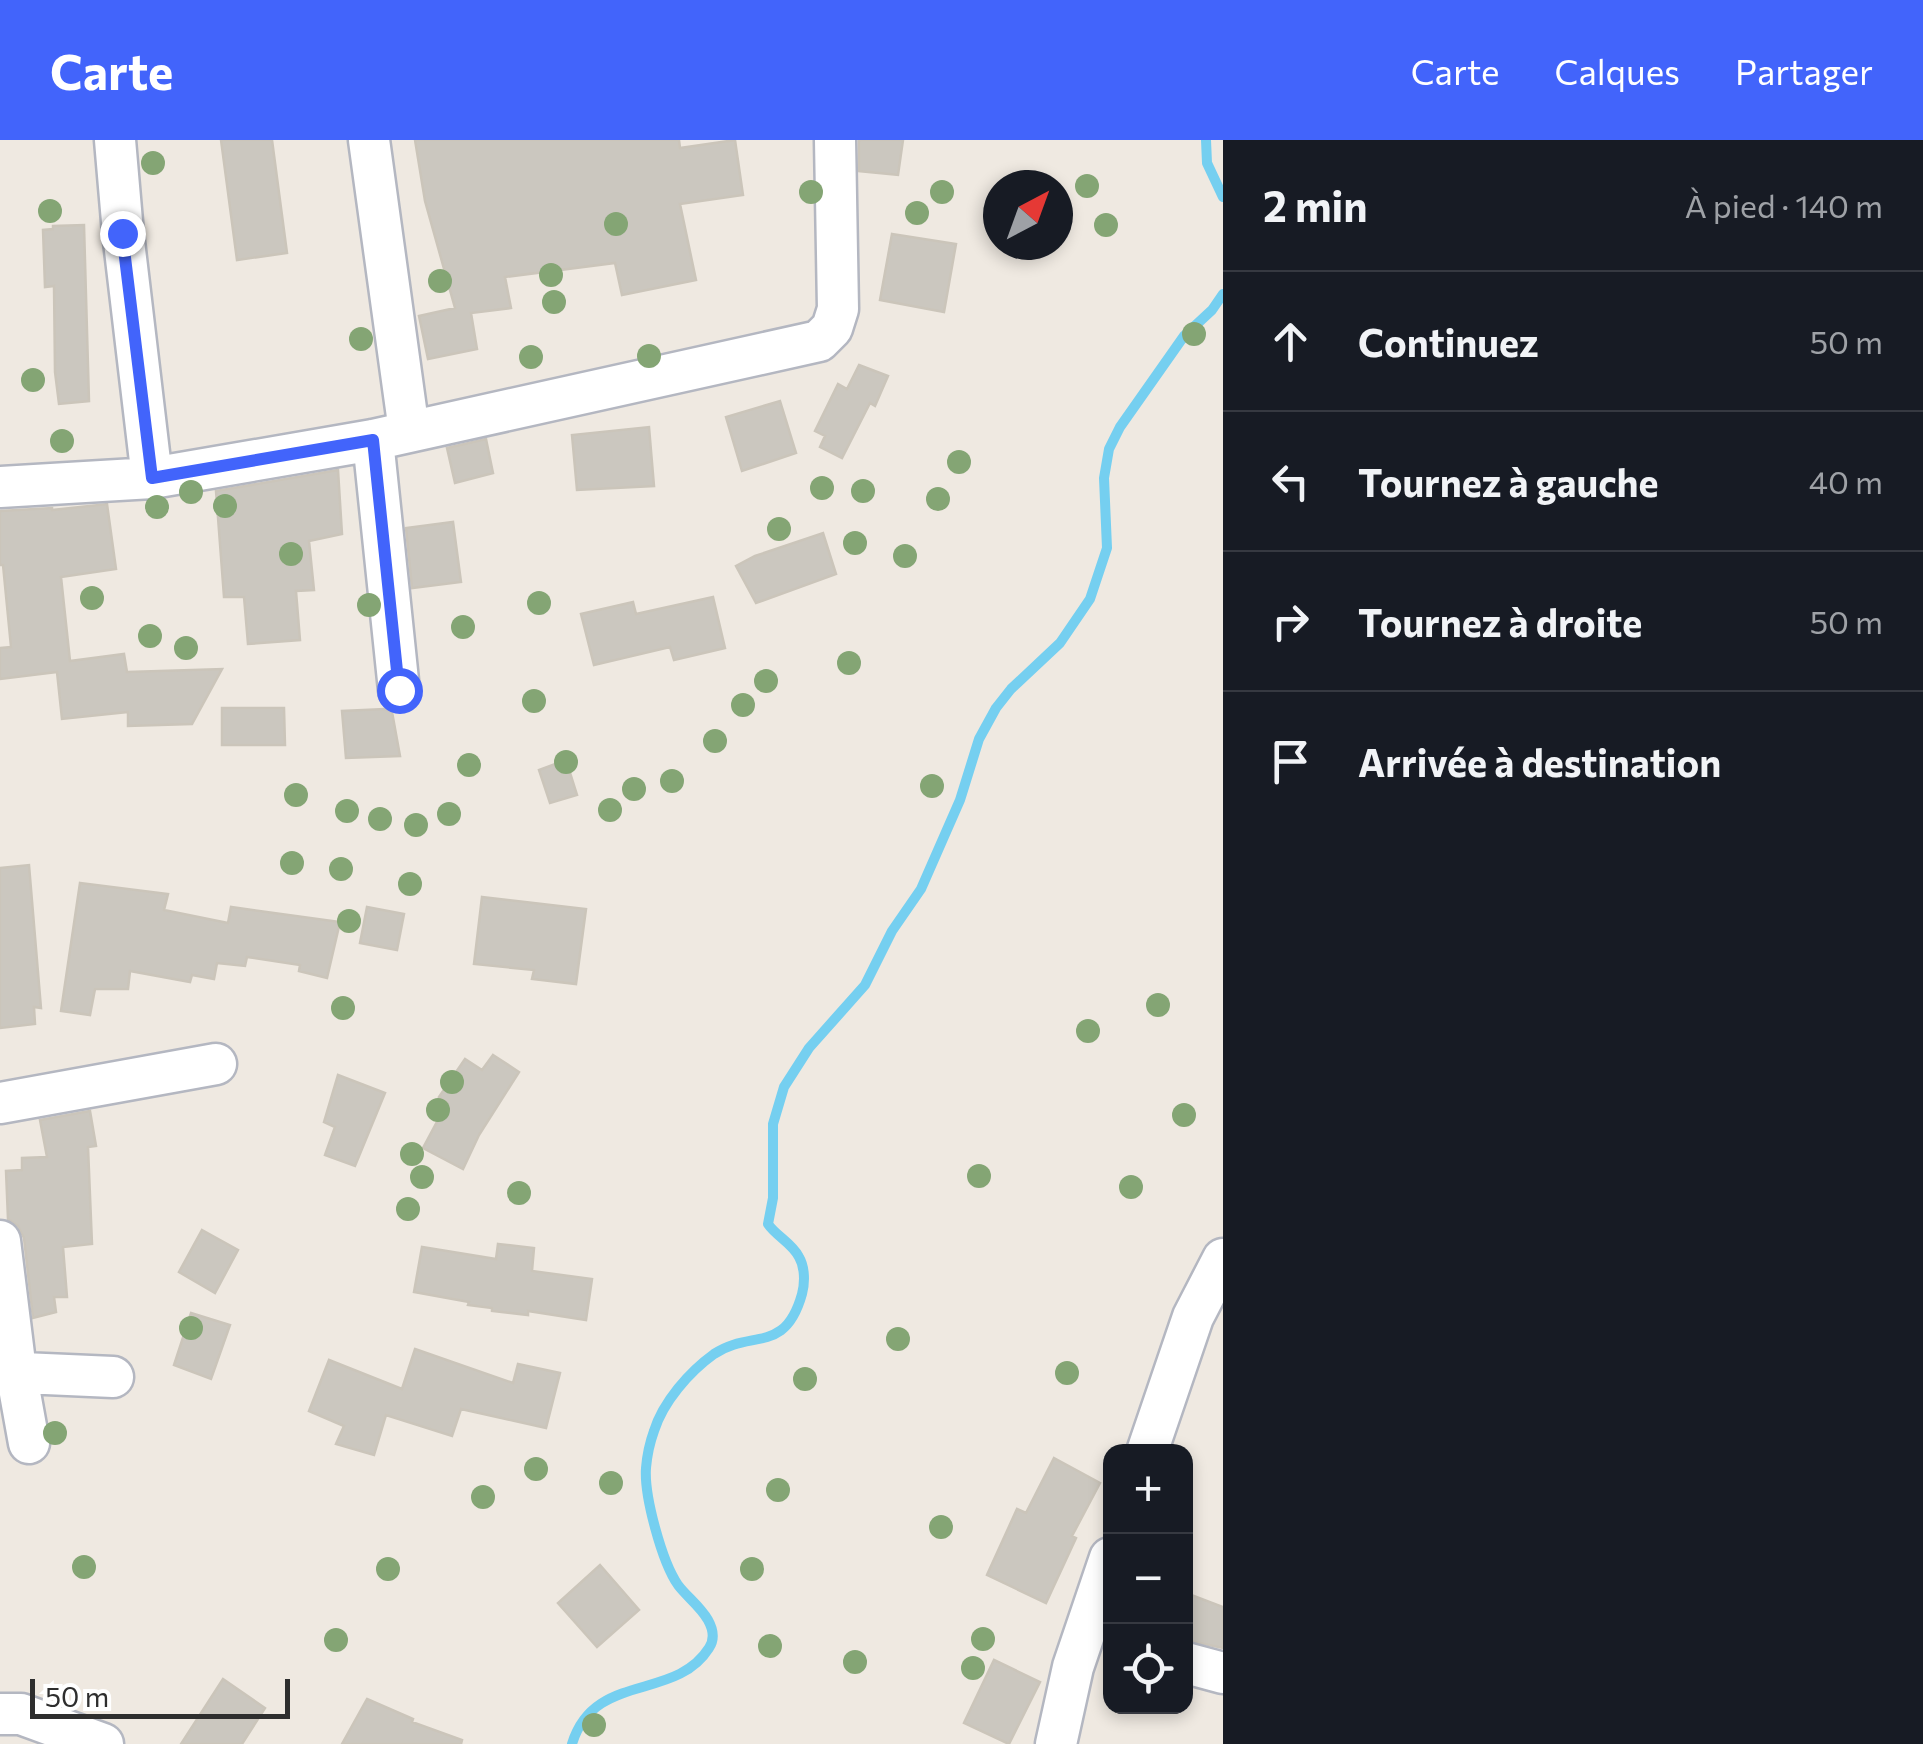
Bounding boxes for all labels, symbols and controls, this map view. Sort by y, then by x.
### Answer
text: Carte [50,41,173,100]
text: Carte [1411,49,1499,92]
text: Calques [1554,49,1680,92]
text: Partager [1735,49,1873,92]
north arrow [983,170,1073,260]
text: 2 min [1263,179,1368,231]
text: À pied · 140 m [1685,185,1883,225]
route end [100,211,146,257]
icon: ahead [1263,314,1318,369]
text: Continuez [1358,318,1539,365]
text: 50 m [1810,321,1883,361]
icon: left [1263,454,1318,509]
text: Tournez à gauche [1358,458,1659,505]
text: 40 m [1809,461,1883,501]
icon: right [1263,594,1318,649]
text: Tournez à droite [1358,598,1642,645]
text: 50 m [1810,601,1883,641]
route start [377,668,423,714]
icon: arrive [1263,734,1318,789]
text: Arrivée à destination [1358,738,1721,785]
map controls [1103,1444,1193,1714]
button: + [1103,1444,1193,1534]
button: − [1103,1534,1193,1624]
button: locate [1103,1624,1193,1714]
scale bar [30,1674,290,1718]
text: 50 m [45,1679,109,1713]

